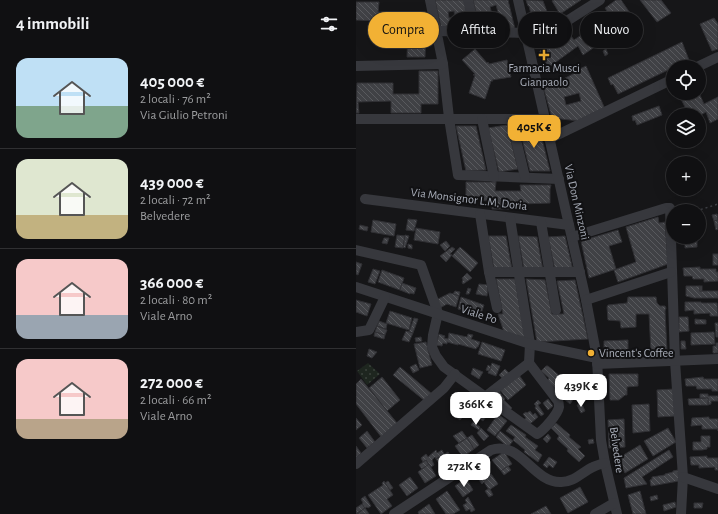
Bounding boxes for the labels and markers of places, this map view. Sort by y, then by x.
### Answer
marker: Farmacia Musci Gianpaolo [539,50,549,60]
place label: Farmacia Musci Gianpaolo [508,62,580,88]
pin: 405K € [501,115,567,149]
place label: Vincent's Coffee [599,347,673,359]
marker: Vincent's Coffee [586,348,596,358]
pin: 439K € [548,374,614,408]
pin: 366K € [443,392,509,426]
pin: 272K € [431,454,497,488]

